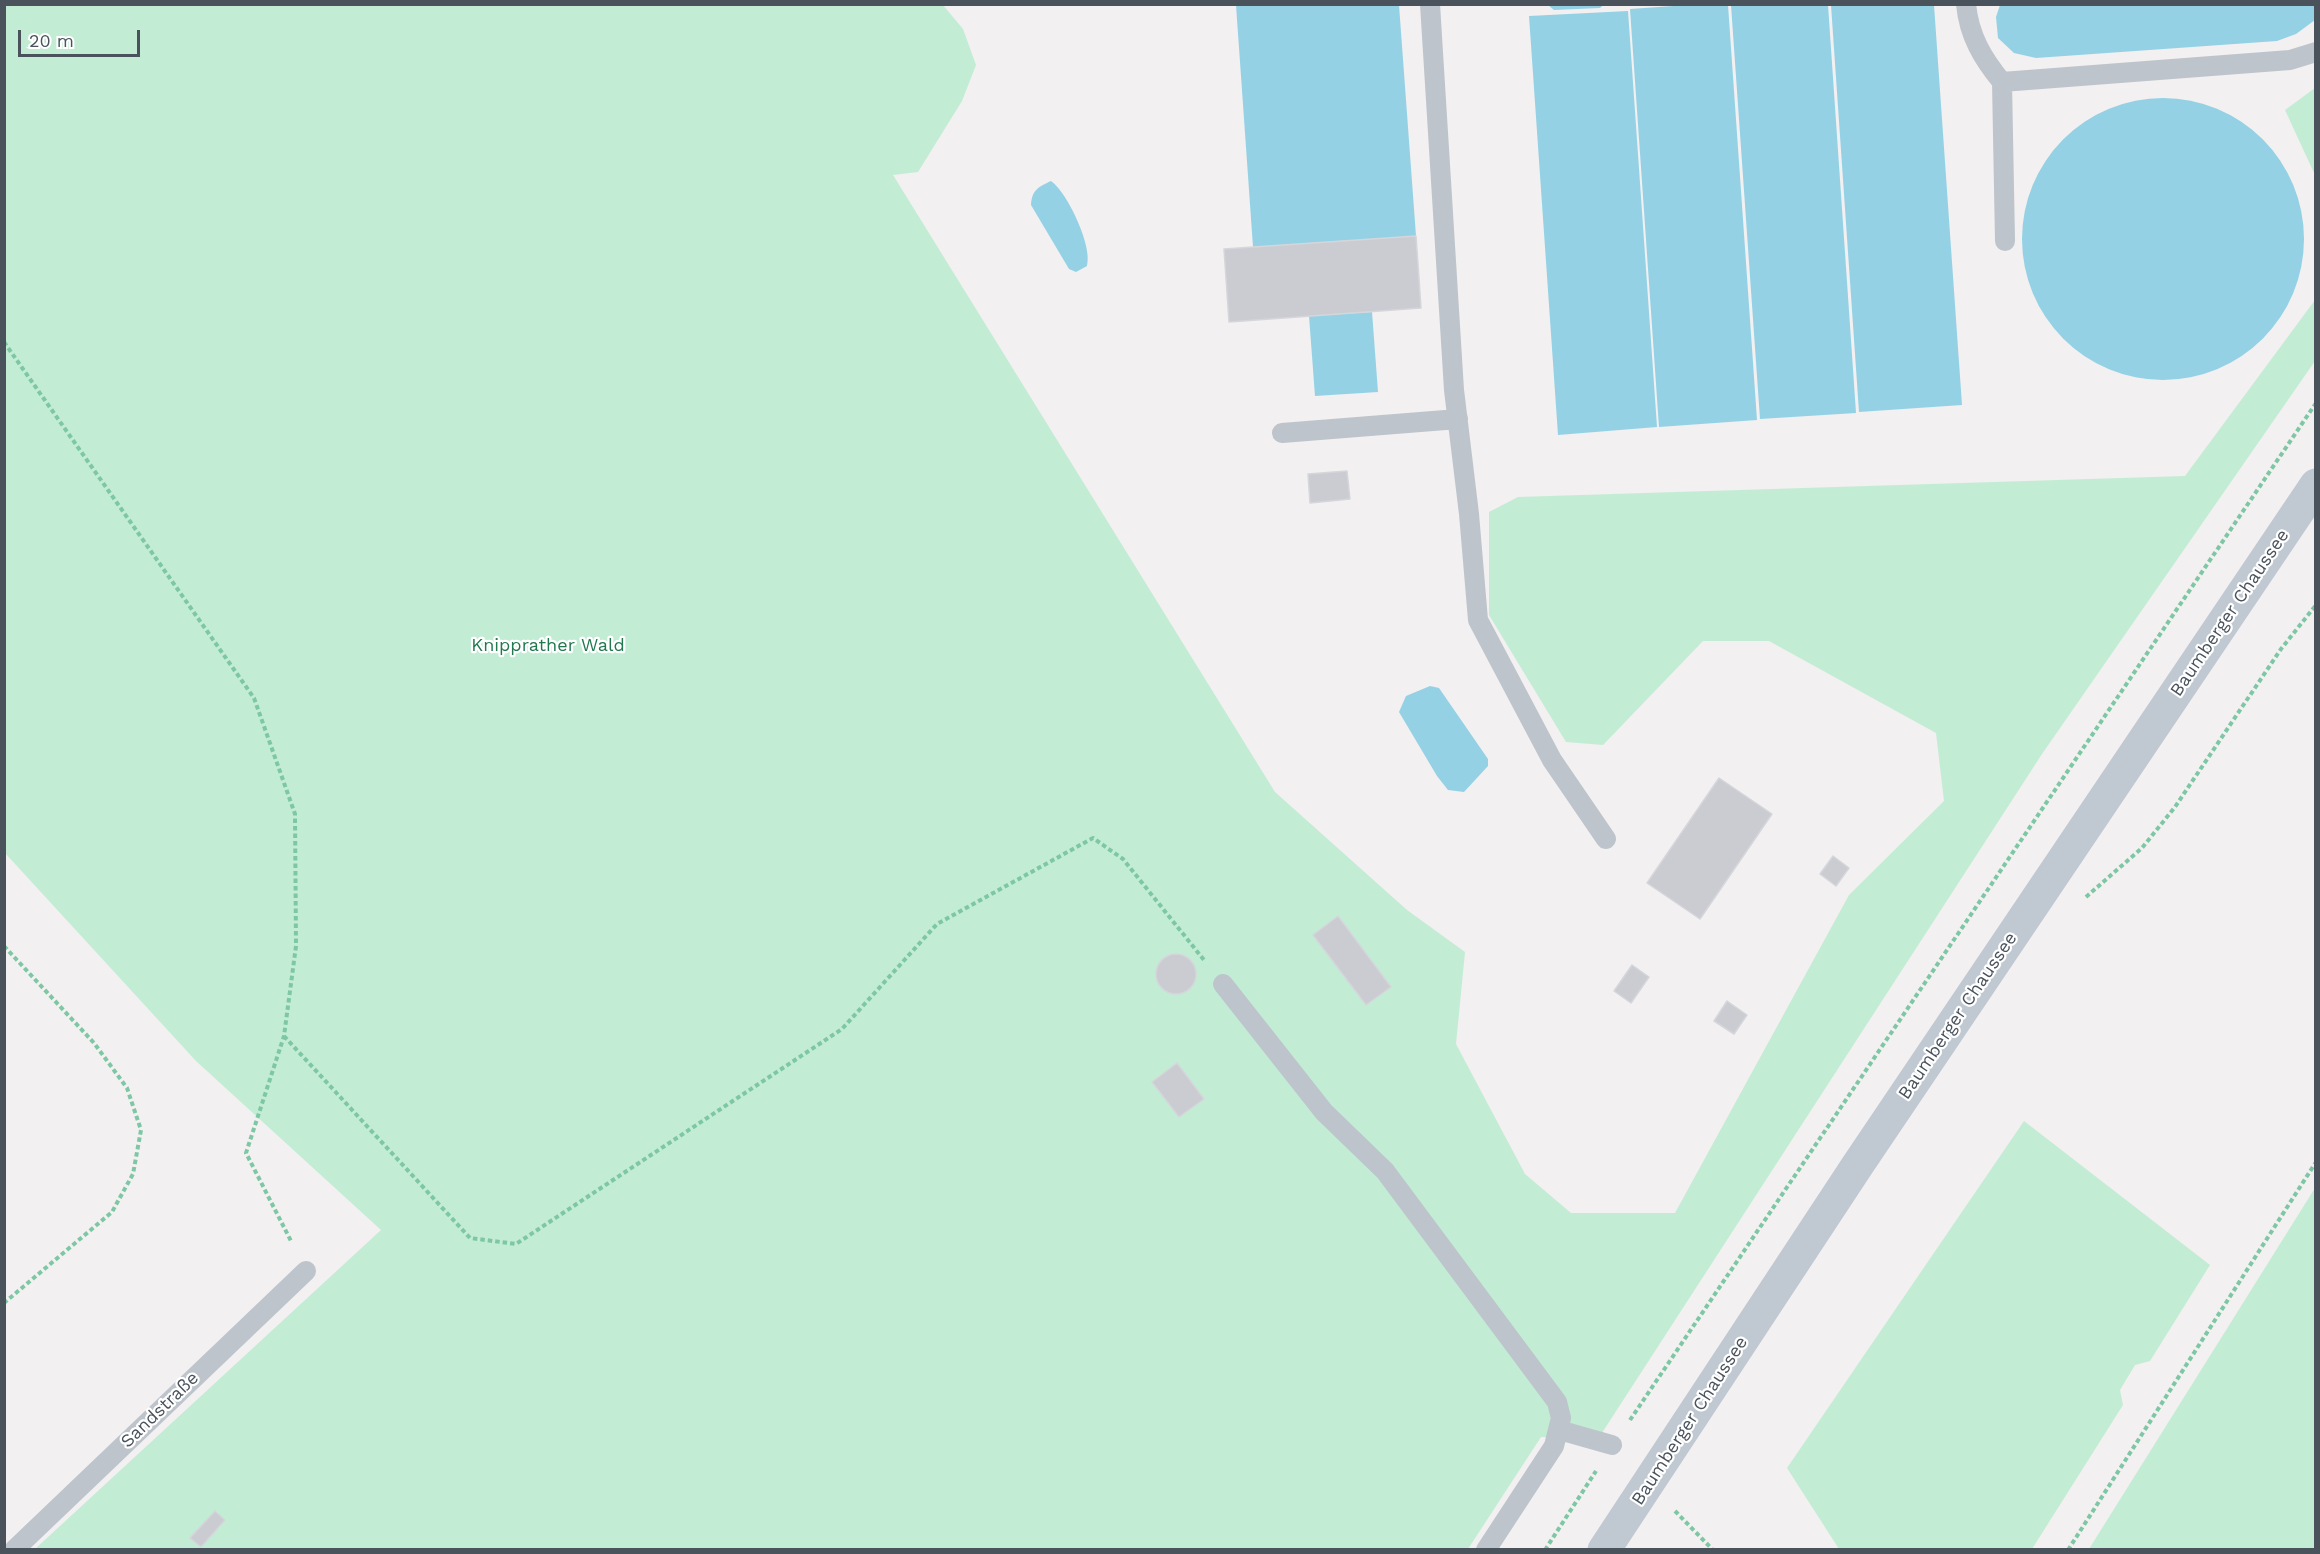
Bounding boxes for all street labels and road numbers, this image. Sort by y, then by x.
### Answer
street label: Baumberger Chaussee [2166,525,2294,701]
street label: Baumberger Chaussee [1894,928,2022,1104]
street label: Baumberger Chaussee [1627,1333,1753,1509]
street label: Sandstraße [117,1368,203,1452]

